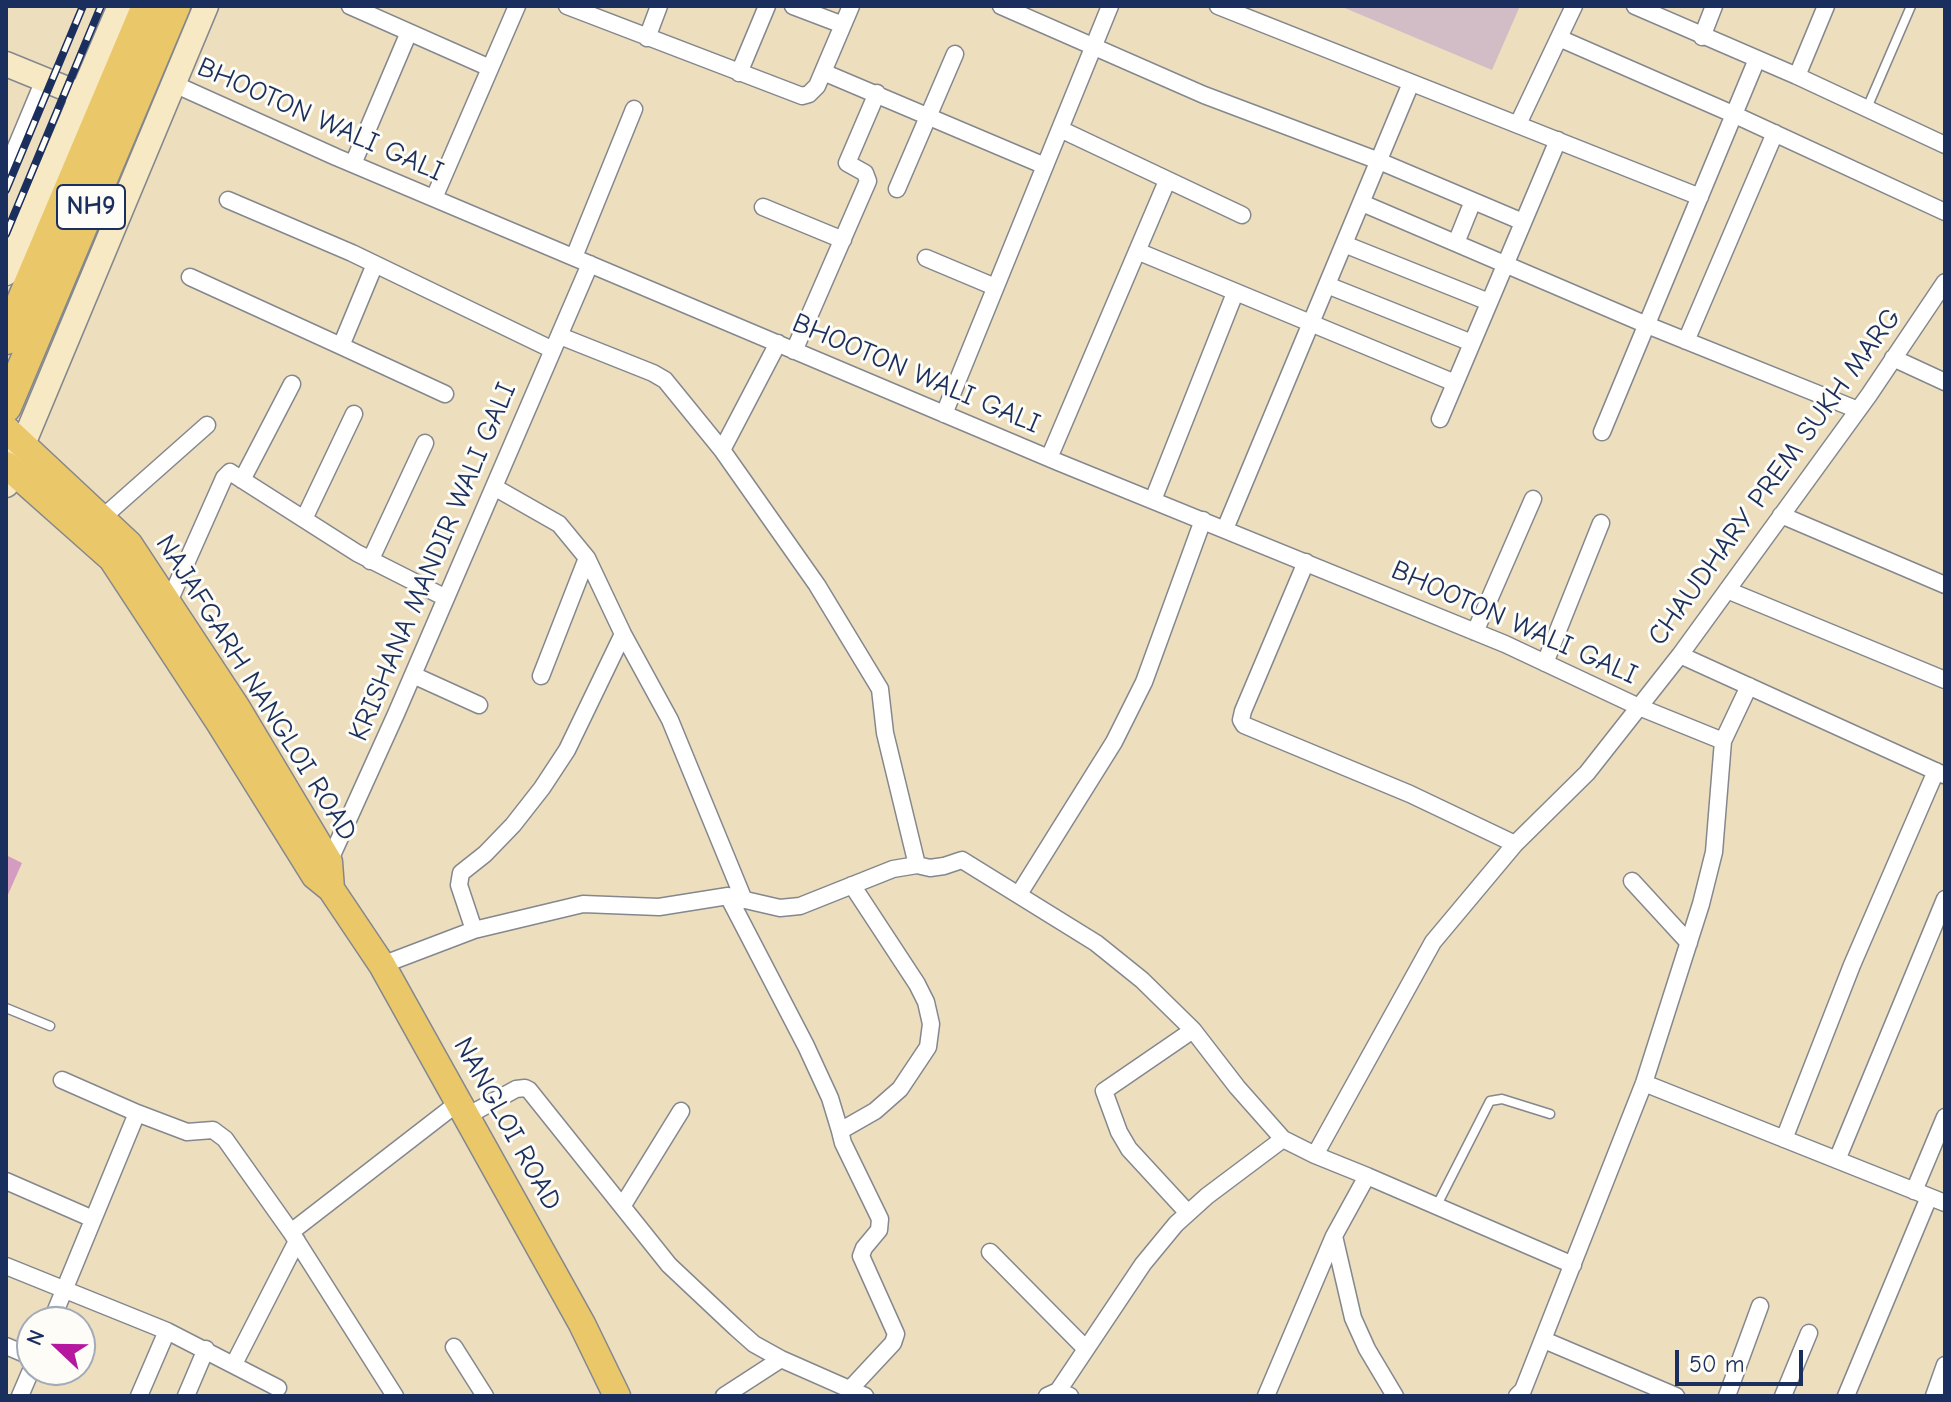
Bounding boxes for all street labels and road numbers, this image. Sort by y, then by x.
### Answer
street label: BHOOTON WALI GALI [192,51,448,189]
road number: NH9 [57,185,125,229]
street label: CHAUDHARY PREM SUKH MARG [1641,302,1909,652]
street label: BHOOTON WALI GALI [787,307,1045,441]
street label: KRISHANA MANDIR WALI GALI [342,378,524,746]
street label: NAJAFGARH NANGLOI ROAD [148,529,364,847]
street label: BHOOTON WALI GALI [1386,554,1642,692]
street label: NANGLOI ROAD [446,1032,568,1216]

